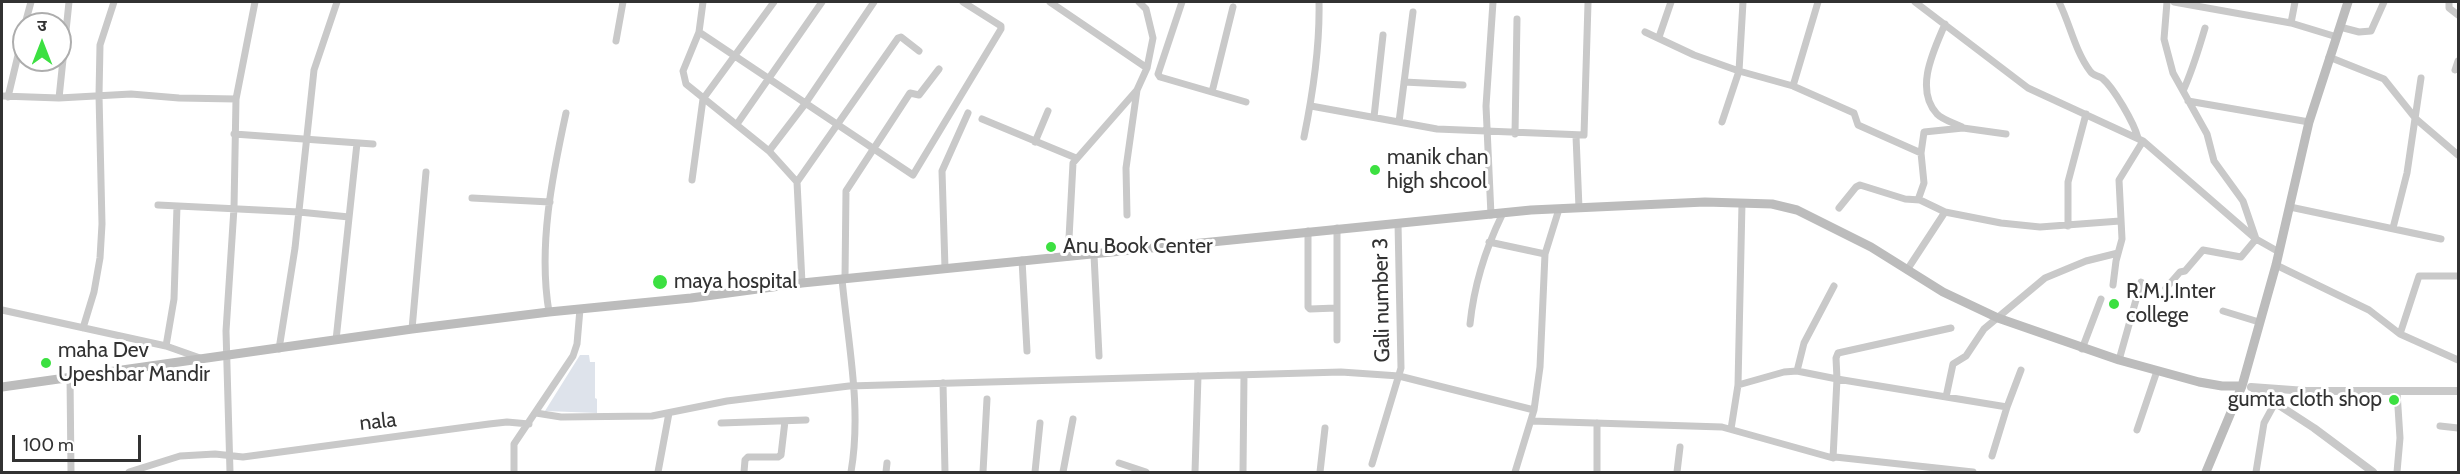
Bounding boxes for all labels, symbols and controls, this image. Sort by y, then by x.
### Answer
north arrow [12,12,72,72]
text: उ [37,16,47,35]
place label: manik chan high shcool [1387,145,1489,195]
marker: manik chan high shcool [1368,163,1382,177]
place label: Anu Book Center [1063,234,1213,260]
street label: Gali number 3 [1368,237,1396,363]
marker: Anu Book Center [1044,240,1058,254]
place label: maya hospital [674,269,797,295]
marker: maya hospital [651,273,669,291]
place label: R.M.J.Inter college [2126,279,2215,329]
marker: R.M.J.Inter college [2107,297,2121,311]
place label: maha Dev Upeshbar Mandir [58,338,210,388]
marker: maha Dev Upeshbar Mandir [39,356,53,370]
place label: gumta cloth shop [2228,387,2382,413]
marker: gumta cloth shop [2387,393,2401,407]
street label: nala [358,408,398,436]
scale bar [15,423,144,461]
text: 100 m [23,434,74,456]

